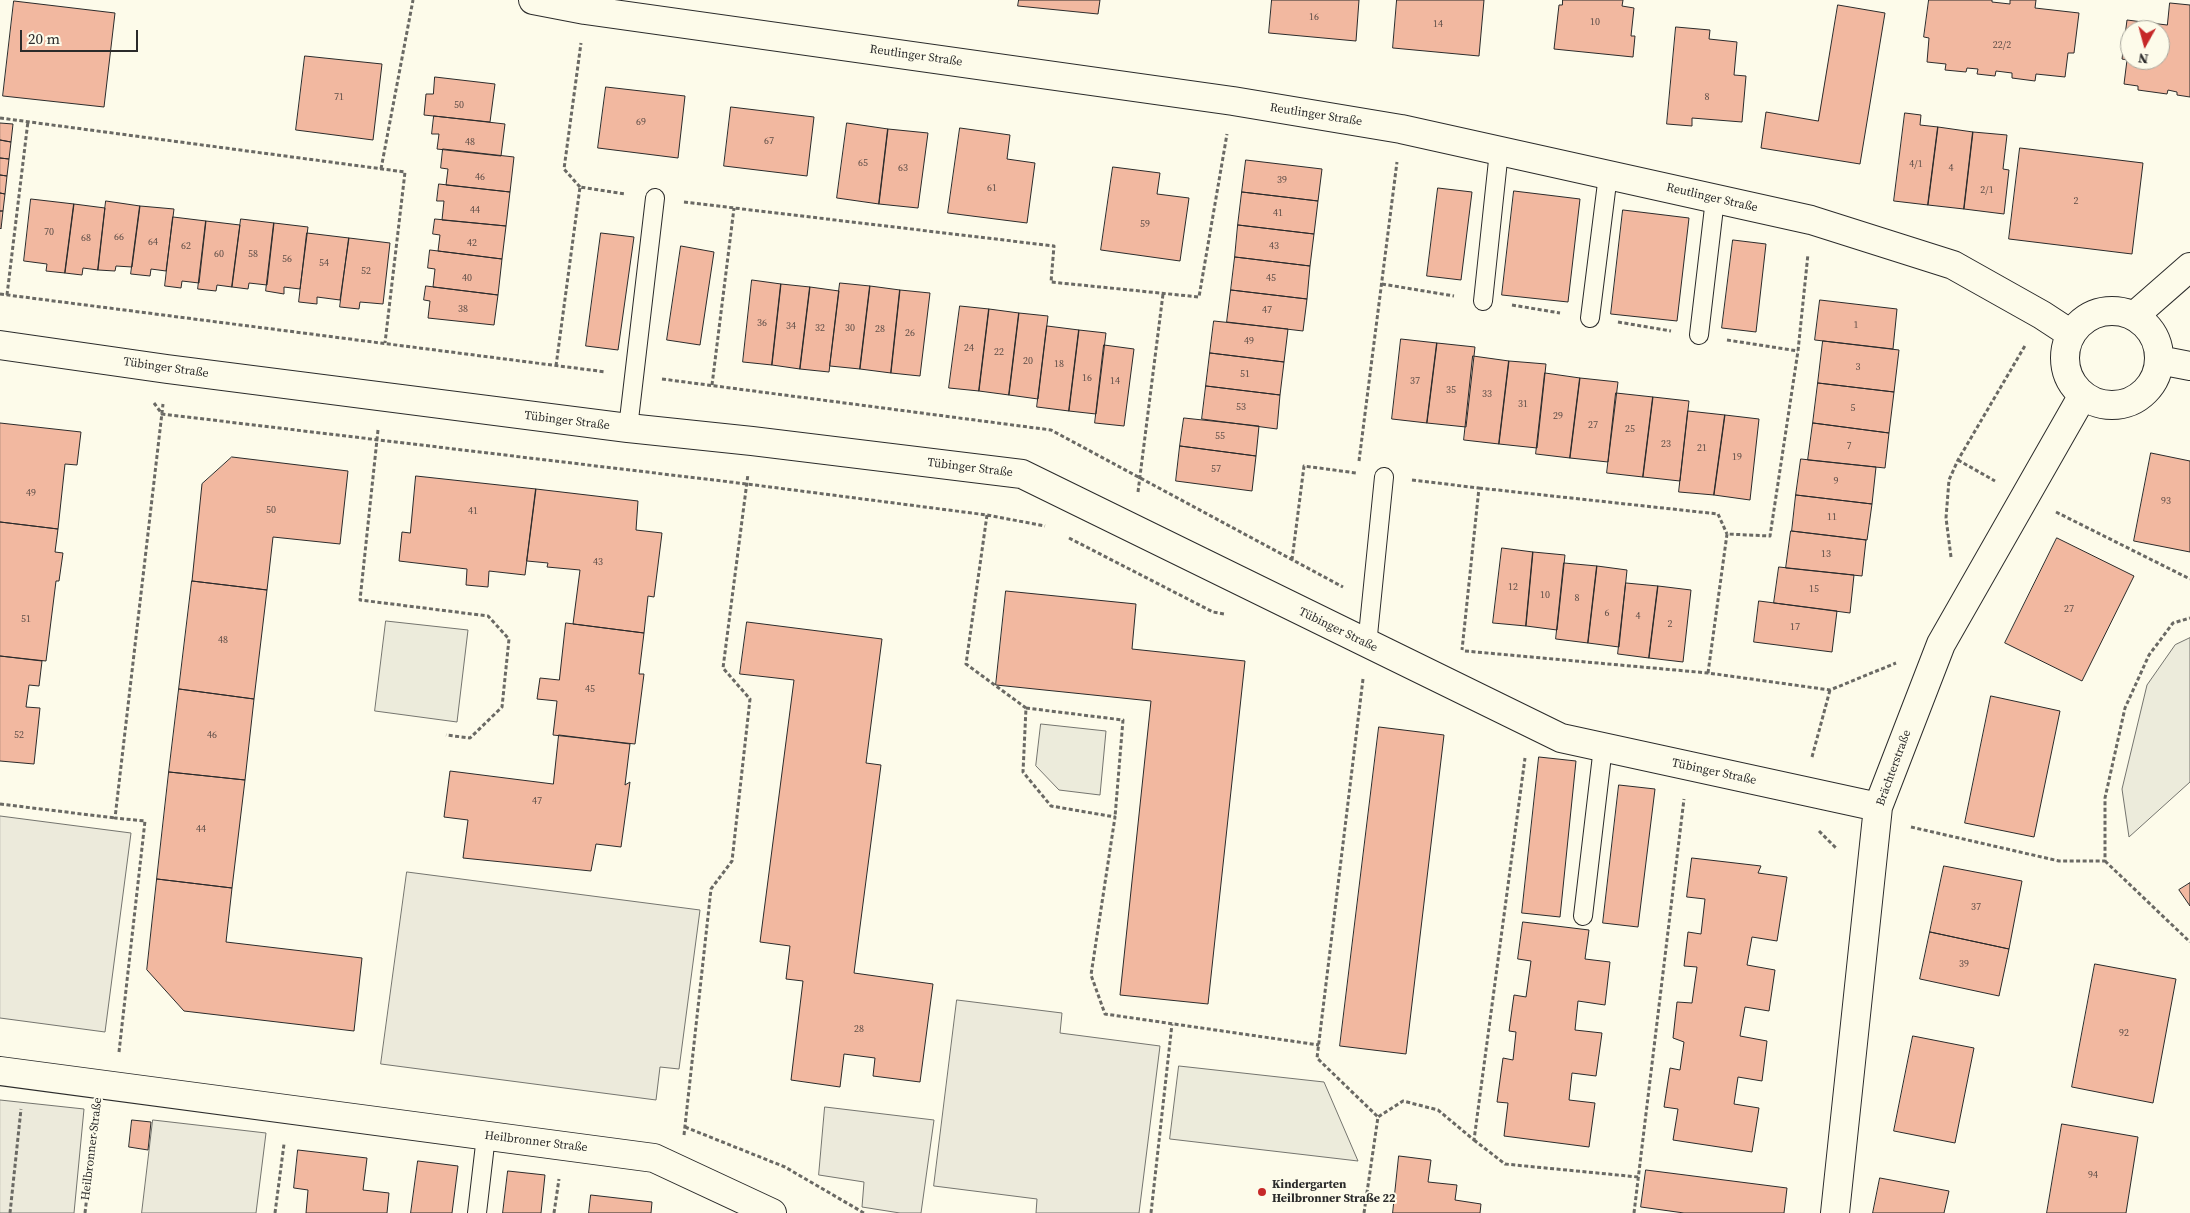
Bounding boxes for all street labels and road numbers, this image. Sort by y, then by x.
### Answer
street label: Reutlinger Straße [869,42,963,70]
street label: Reutlinger Straße [1269,101,1363,129]
street label: Reutlinger Straße [1665,180,1759,216]
street label: Tübinger Straße [122,355,210,381]
street label: Tübinger Straße [523,409,611,433]
street label: Tübinger Straße [926,456,1014,480]
street label: Tübinger Straße [1296,605,1380,655]
street label: Brächterstraße [1874,728,1914,808]
street label: Tübinger Straße [1670,756,1758,788]
street label: Heilbronner Straße [79,1097,105,1201]
street label: Heilbronner Straße [484,1129,588,1155]

